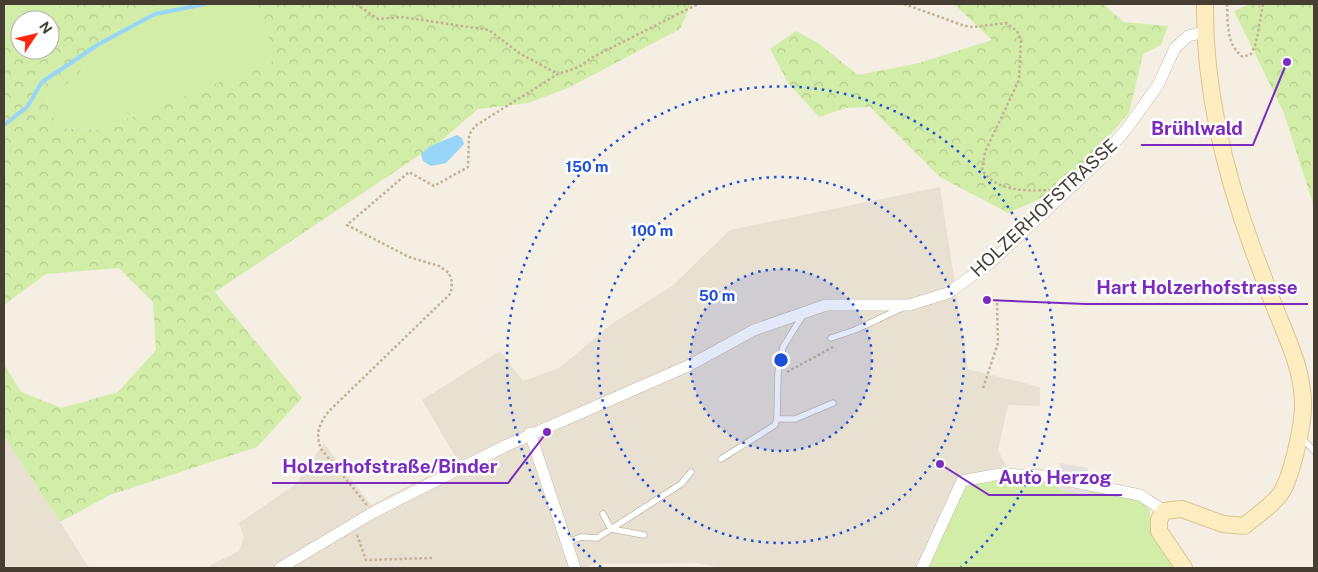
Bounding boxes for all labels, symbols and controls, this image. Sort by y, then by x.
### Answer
north arrow [10,10,60,60]
text: N [36,18,55,37]
callout: Brühlwald [1141,111,1253,145]
text: Brühlwald [1151,117,1243,139]
street label: HOLZERHOFSTRASSE [966,134,1121,281]
text: 150 m [565,158,609,175]
text: 100 m [631,222,673,239]
callout: Hart Holzerhofstrasse [1086,270,1308,304]
text: Hart Holzerhofstrasse [1096,276,1298,298]
text: 50 m [699,287,735,304]
centre of rings [772,351,790,369]
callout: Holzerhofstraße/Binder [272,449,508,483]
text: Holzerhofstraße/Binder [282,455,498,477]
callout: Auto Herzog [989,461,1122,495]
text: Auto Herzog [999,466,1111,488]

